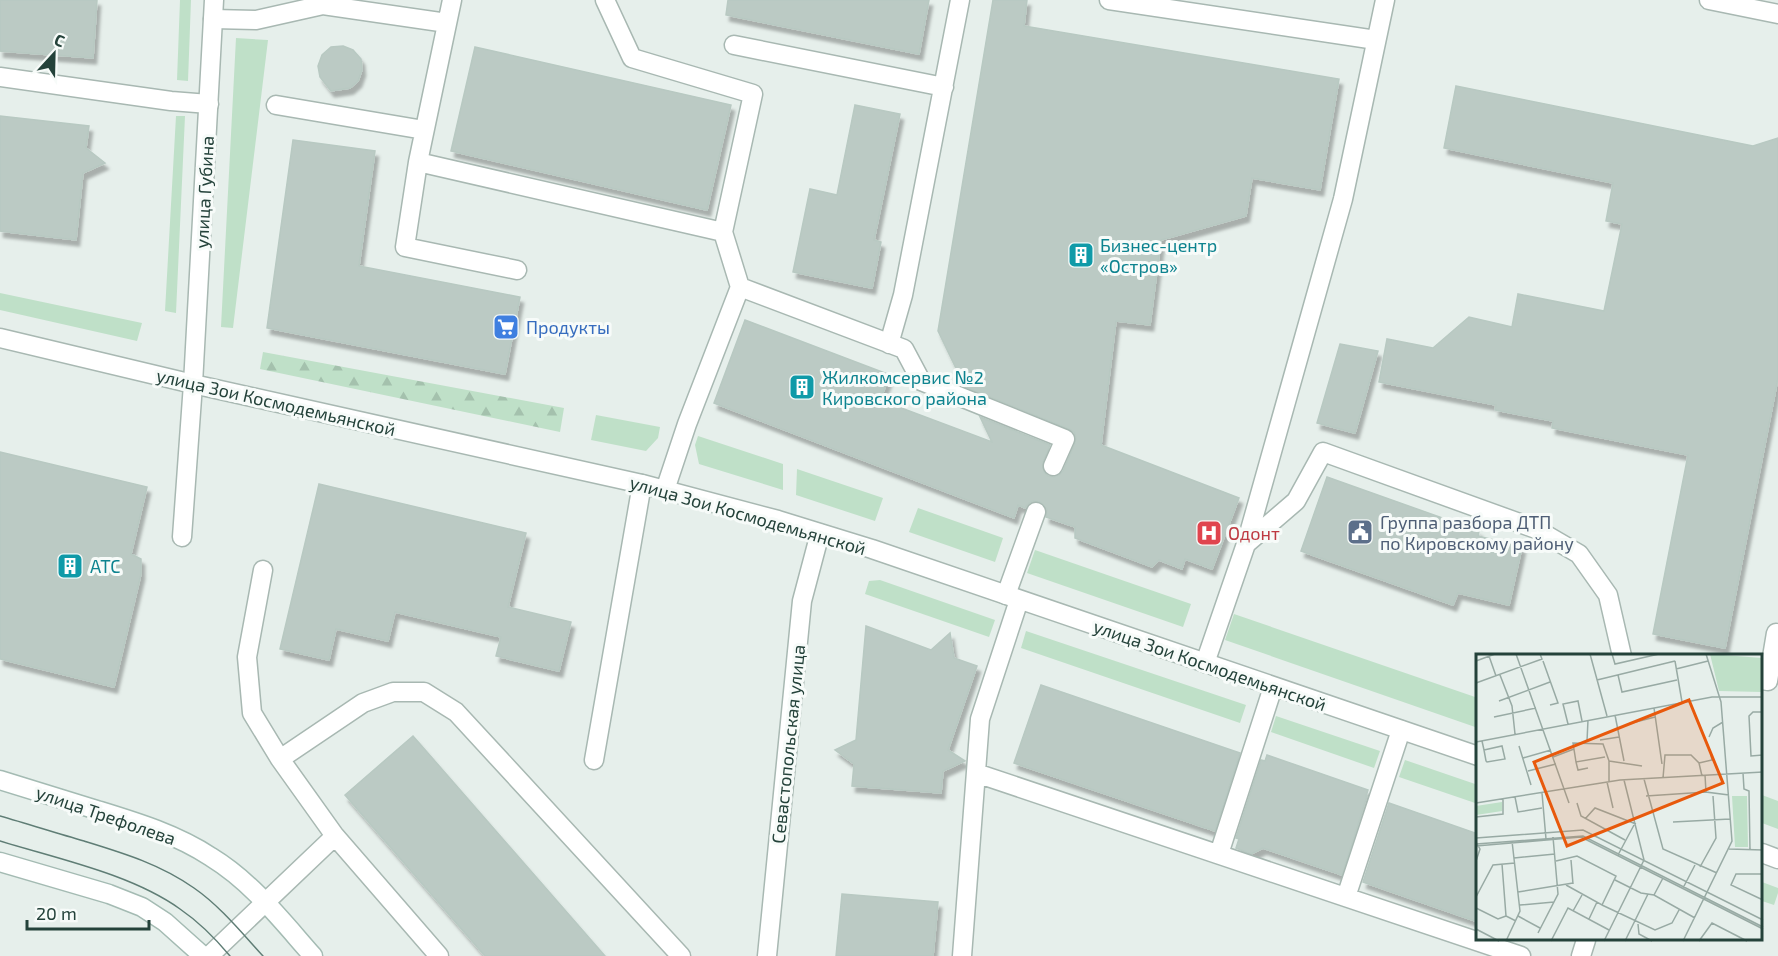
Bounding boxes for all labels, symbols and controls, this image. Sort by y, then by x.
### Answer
north arrow [24,24,84,84]
text: С [52,29,68,50]
street label: улица Губина [190,135,218,249]
place label: Бизнес-центр «Остров» [1100,234,1217,277]
building icon: Бизнес-центр «Остров» [1066,240,1096,270]
supermarket icon: Продукты [491,312,521,342]
place label: Продукты [526,316,610,338]
street label: улица Зои Космодемьянской [154,364,398,440]
place label: Жилкомсервис №2 Кировского района [822,366,987,409]
building icon: Жилкомсервис №2 Кировского района [787,372,817,402]
street label: улица Зои Космодемьянской [627,471,869,559]
place label: Группа разбора ДТП по Кировскому району [1380,511,1574,554]
public building icon: Группа разбора ДТП по Кировскому району [1345,517,1375,547]
hospital icon: Одонт [1194,518,1224,548]
place label: Одонт [1228,522,1280,544]
building icon: АТС [55,551,85,581]
place label: АТС [90,555,121,577]
street label: улица Зои Космодемьянской [1091,615,1329,715]
street label: Севастопольская улица [767,643,809,845]
inset map [1476,654,1763,941]
street label: улица Трефолева [33,781,179,849]
scale bar [27,893,148,931]
text: 20 m [36,902,77,924]

